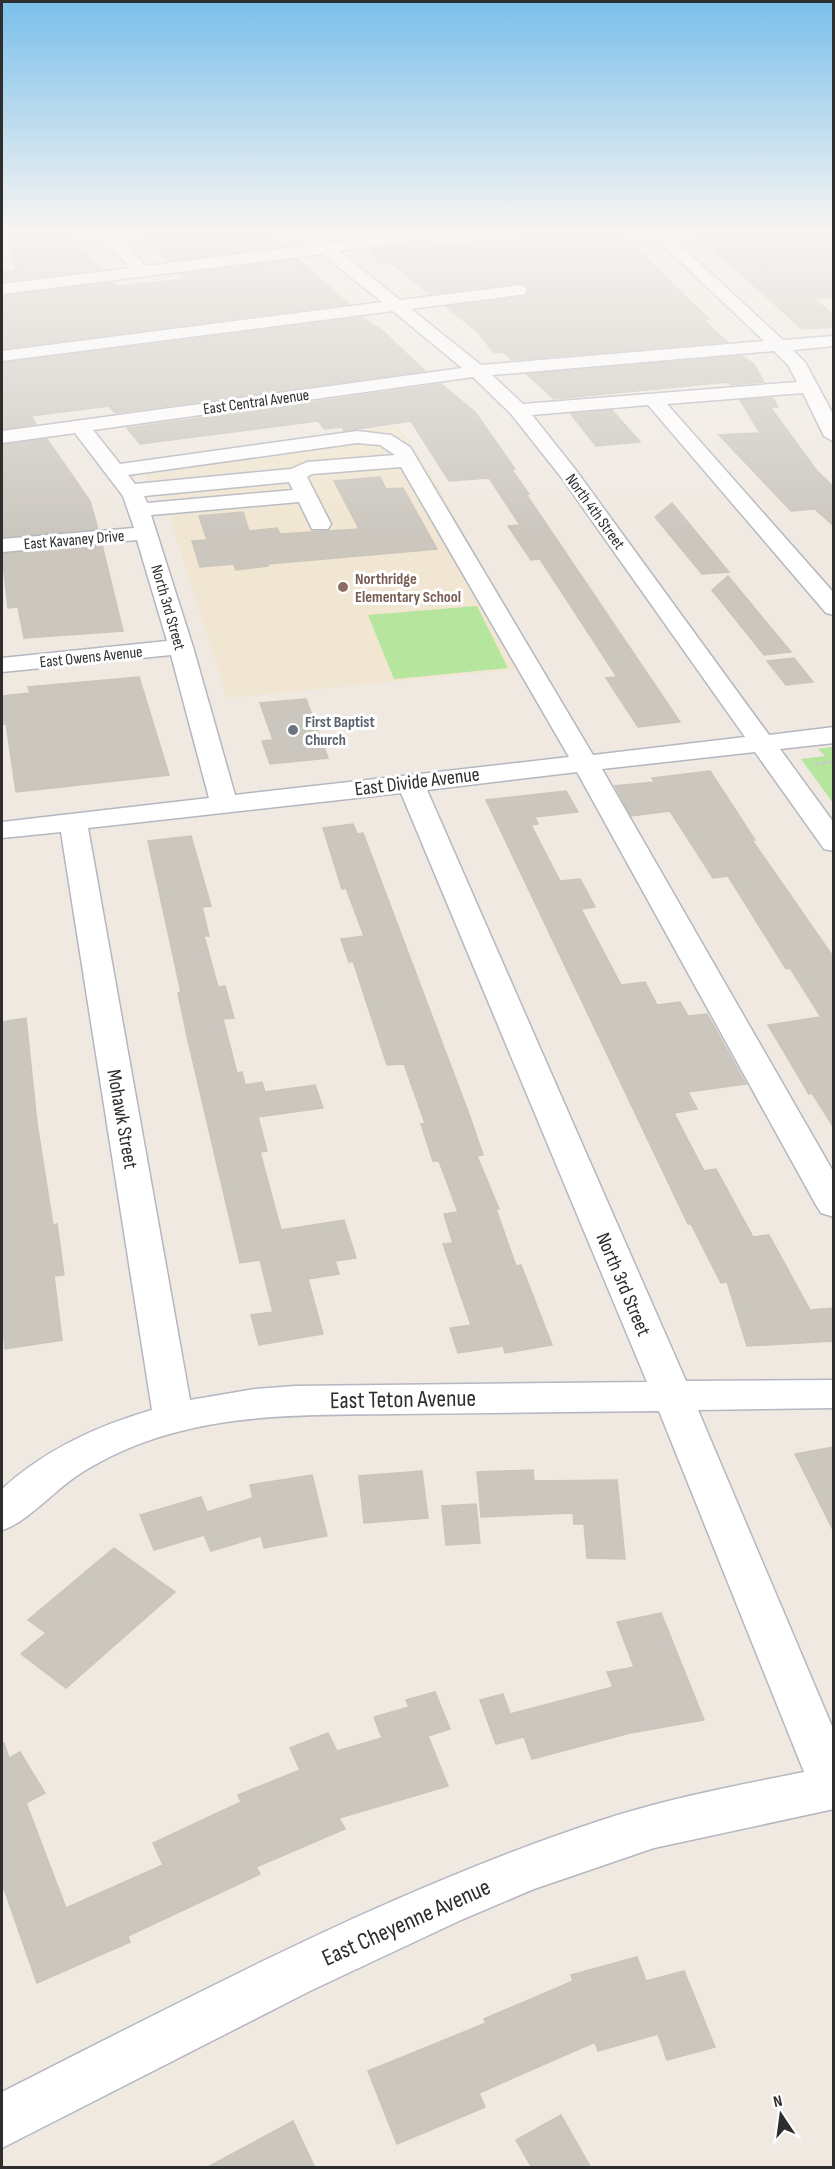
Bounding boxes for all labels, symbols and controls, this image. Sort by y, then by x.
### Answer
street label: East Central Avenue [202,386,310,419]
street label: North 4th Street [561,470,629,553]
street label: East Kavaney Drive [23,527,125,554]
street label: North 3rd Street [146,563,189,652]
place label: Northridge Elementary School [355,570,461,607]
marker: Northridge Elementary School [336,580,350,594]
street label: East Owens Avenue [39,643,143,672]
place label: First Baptist Church [305,713,375,750]
marker: First Baptist Church [286,723,300,737]
street label: East Divide Avenue [353,762,481,802]
street label: Mohawk Street [101,1068,143,1171]
street label: North 3rd Street [591,1229,656,1340]
street label: East Teton Avenue [330,1384,476,1415]
street label: East Cheyenne Avenue [317,1872,495,1973]
north arrow [751,2085,811,2145]
text: N [772,2092,784,2112]

